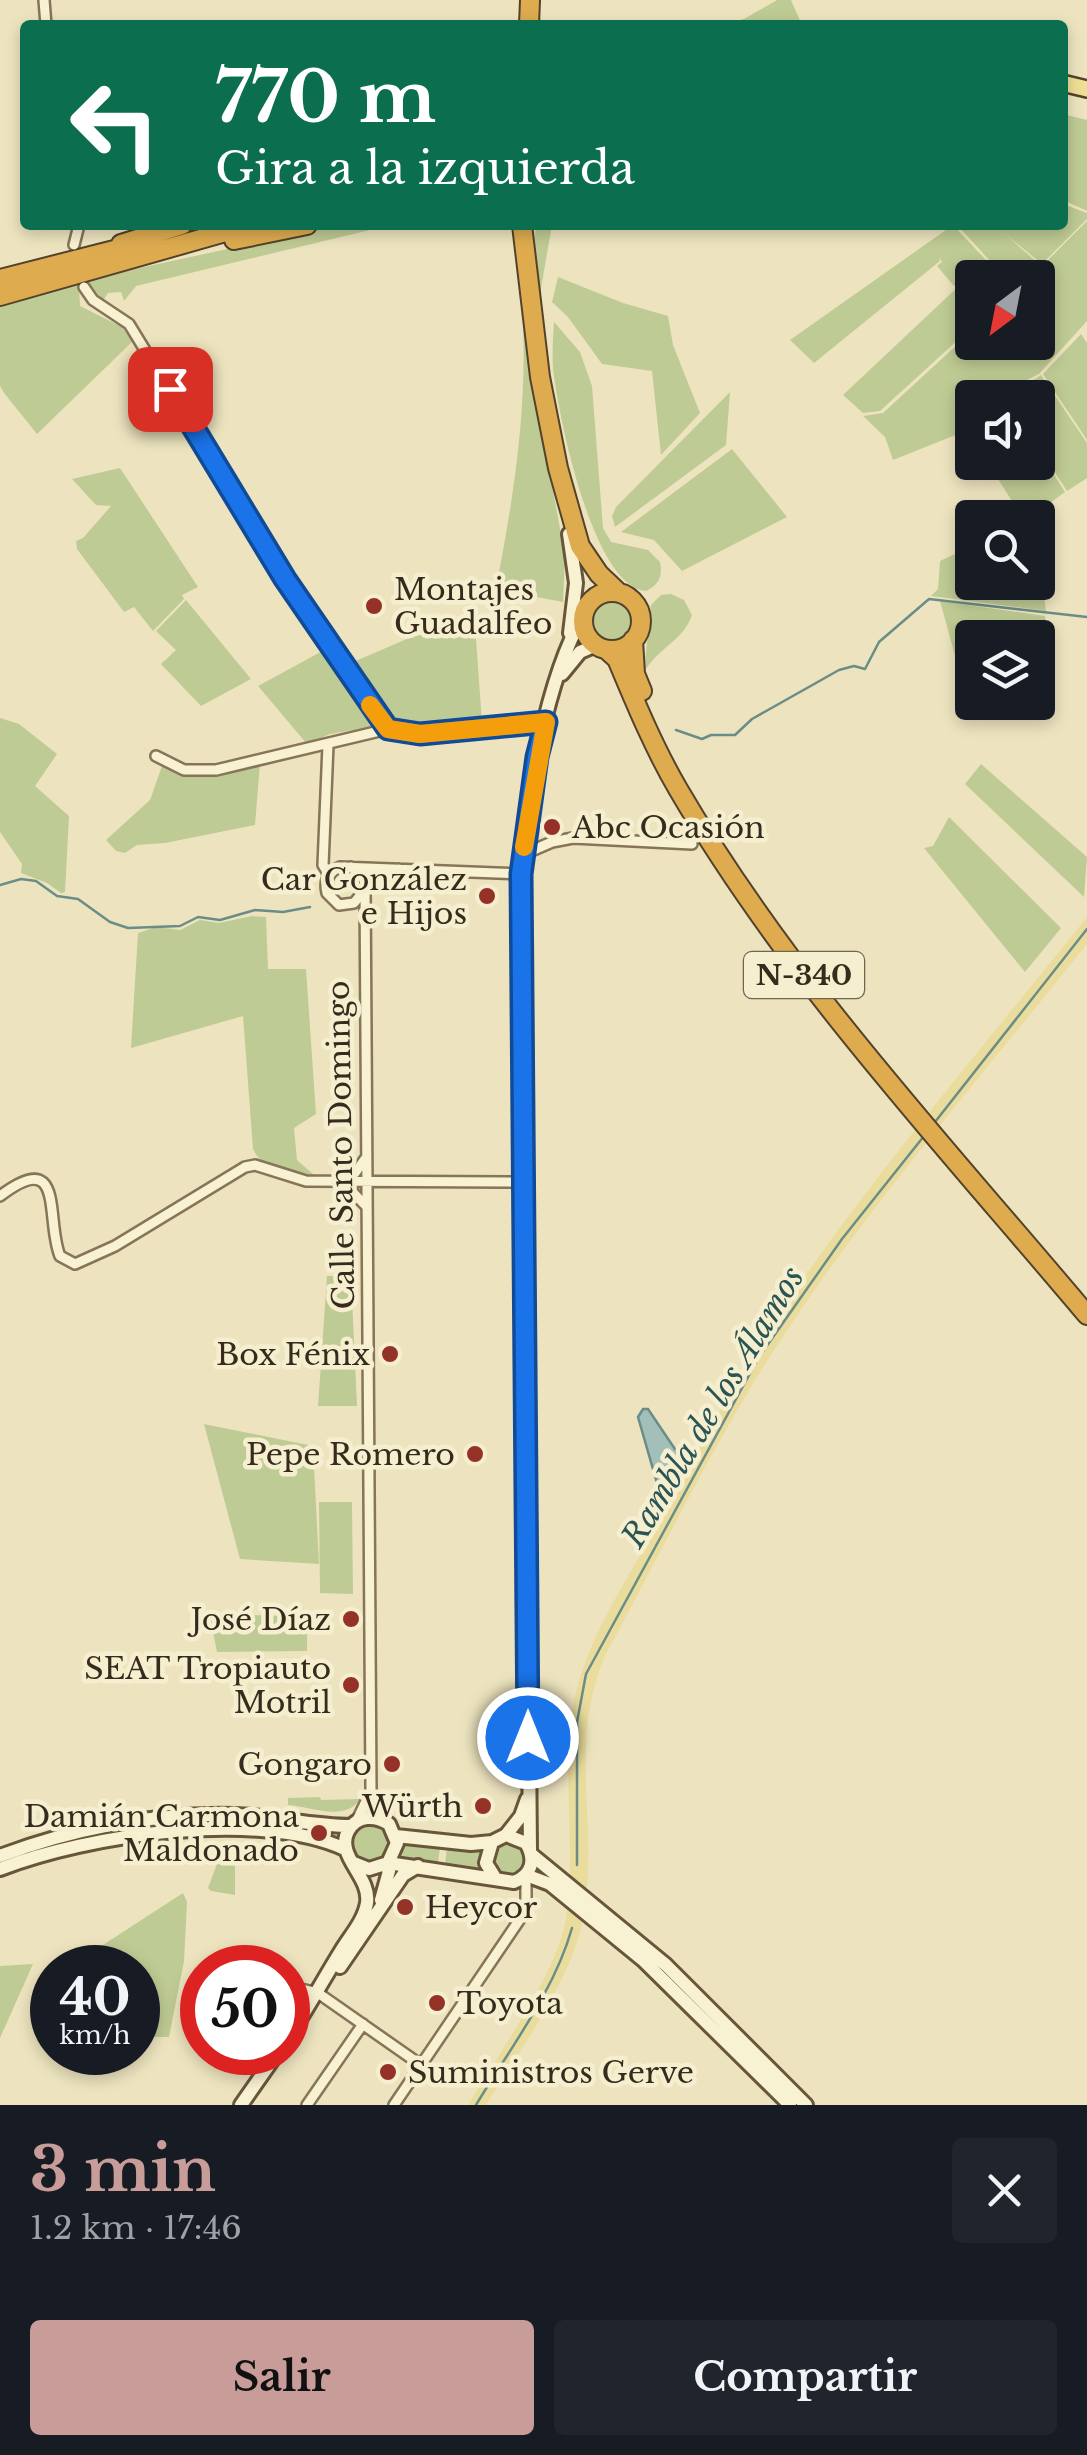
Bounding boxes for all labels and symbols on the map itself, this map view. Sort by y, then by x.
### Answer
north arrow [955,260,1055,360]
pin [128,347,213,432]
place label: Montajes Guadalfeo [394,571,552,642]
marker: Montajes Guadalfeo [363,595,385,617]
place label: Abc Ocasión [571,809,765,846]
marker: Abc Ocasión [541,816,563,838]
place label: Car González e Hijos [261,861,467,932]
marker: Car González e Hijos [476,885,498,907]
road number: N-340 [744,952,864,998]
street label: Calle Santo Domingo [320,980,362,1310]
water label: Rambla de los Álamos [613,1259,813,1556]
place label: Box Fénix [216,1336,370,1373]
marker: Box Fénix [379,1343,401,1365]
place label: Pepe Romero [246,1436,455,1473]
marker: Pepe Romero [464,1443,486,1465]
place label: José Díaz [187,1601,331,1638]
marker: José Díaz [340,1608,362,1630]
place label: SEAT Tropiauto Motril [84,1650,331,1721]
marker: SEAT Tropiauto Motril [340,1674,362,1696]
position arrow [476,1686,580,1790]
place label: Gongaro [237,1746,372,1783]
marker: Gongaro [381,1753,403,1775]
place label: Würth [361,1788,463,1825]
marker: Würth [472,1795,494,1817]
place label: Damián Carmona Maldonado [24,1798,299,1869]
marker: Damián Carmona Maldonado [308,1822,330,1844]
place label: Heycor [425,1889,538,1926]
marker: Heycor [394,1896,416,1918]
speed limit sign: 50 [180,1945,310,2075]
place label: Toyota [457,1985,563,2022]
marker: Toyota [426,1992,448,2014]
place label: Suministros Gerve [408,2054,694,2091]
marker: Suministros Gerve [377,2061,399,2083]

